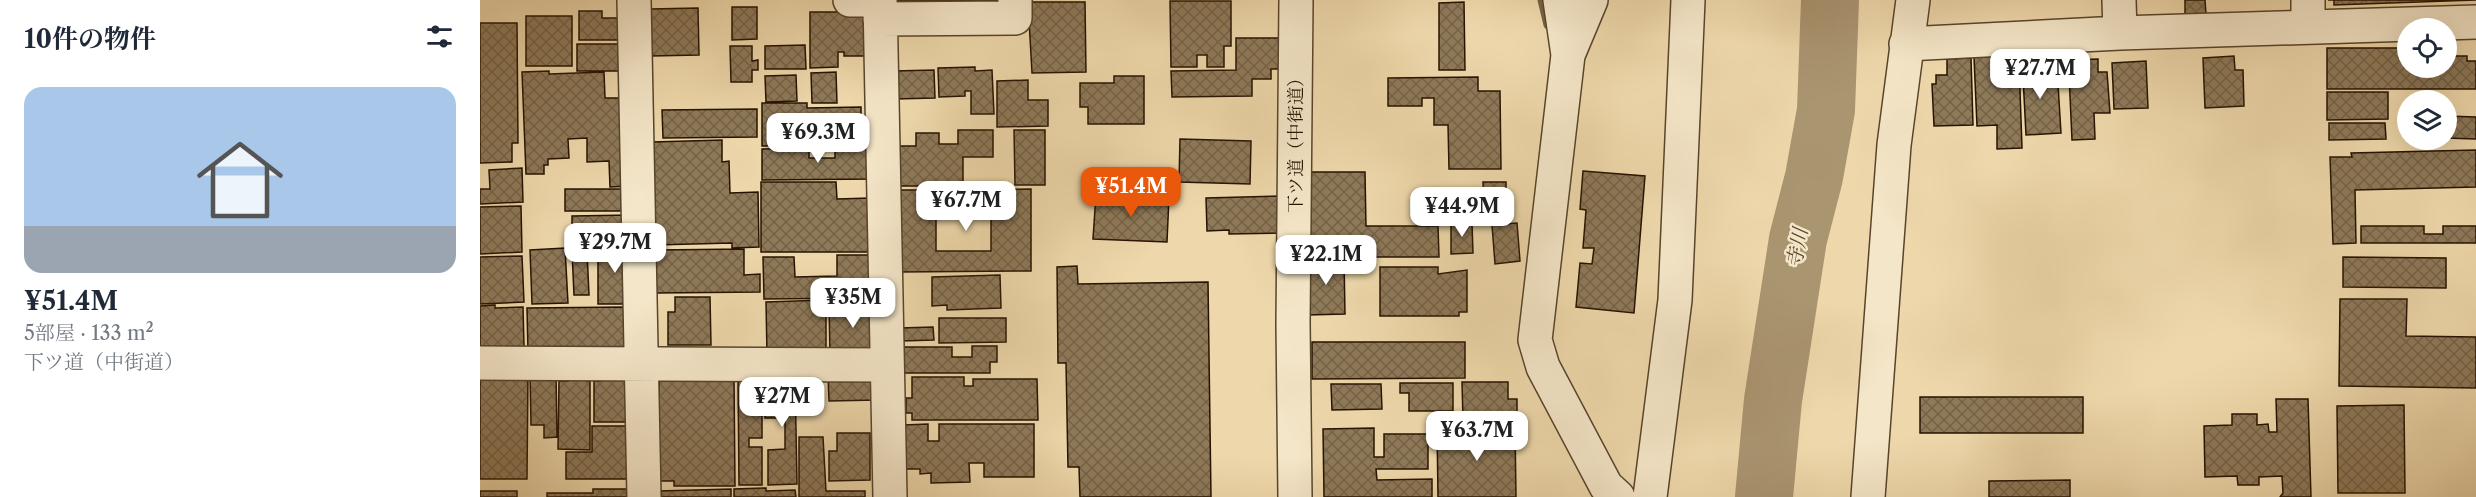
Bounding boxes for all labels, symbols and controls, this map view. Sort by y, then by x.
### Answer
map controls [2397,18,2457,150]
button: locate [2397,18,2457,78]
icon: filters [423,20,456,53]
text: 10件の物件 [24,23,156,55]
pin: ¥27.7M [1991,49,2089,100]
text: ¥27.7M [2004,56,2076,80]
street label: 下ツ道（中街道） [1285,69,1307,213]
button: layers [2397,90,2457,150]
pin: ¥69.3M [769,113,867,164]
text: ¥69.3M [781,120,855,144]
icon: home [186,126,294,234]
pin: ¥51.4M [1082,167,1180,218]
text: ¥51.4M [1095,174,1167,198]
pin: ¥67.7M [917,181,1015,232]
pin: ¥44.9M [1413,187,1511,238]
text: ¥67.7M [930,188,1002,212]
text: ¥44.9M [1424,194,1500,218]
pin: ¥29.7M [566,223,664,274]
water label: 寺川 [1782,224,1813,270]
text: ¥29.7M [578,230,652,254]
pin: ¥22.1M [1277,235,1375,286]
text: ¥22.1M [1289,242,1363,266]
pin: ¥35M [817,278,889,329]
text: ¥51.4M [24,285,118,317]
text: ¥35M [824,285,882,309]
text: 5部屋 · 133 m² [24,321,154,345]
text: 下ツ道（中街道） [24,350,184,374]
pin: ¥27M [746,377,818,428]
text: ¥27M [753,384,811,408]
pin: ¥63.7M [1428,411,1526,462]
text: ¥63.7M [1440,418,1514,442]

